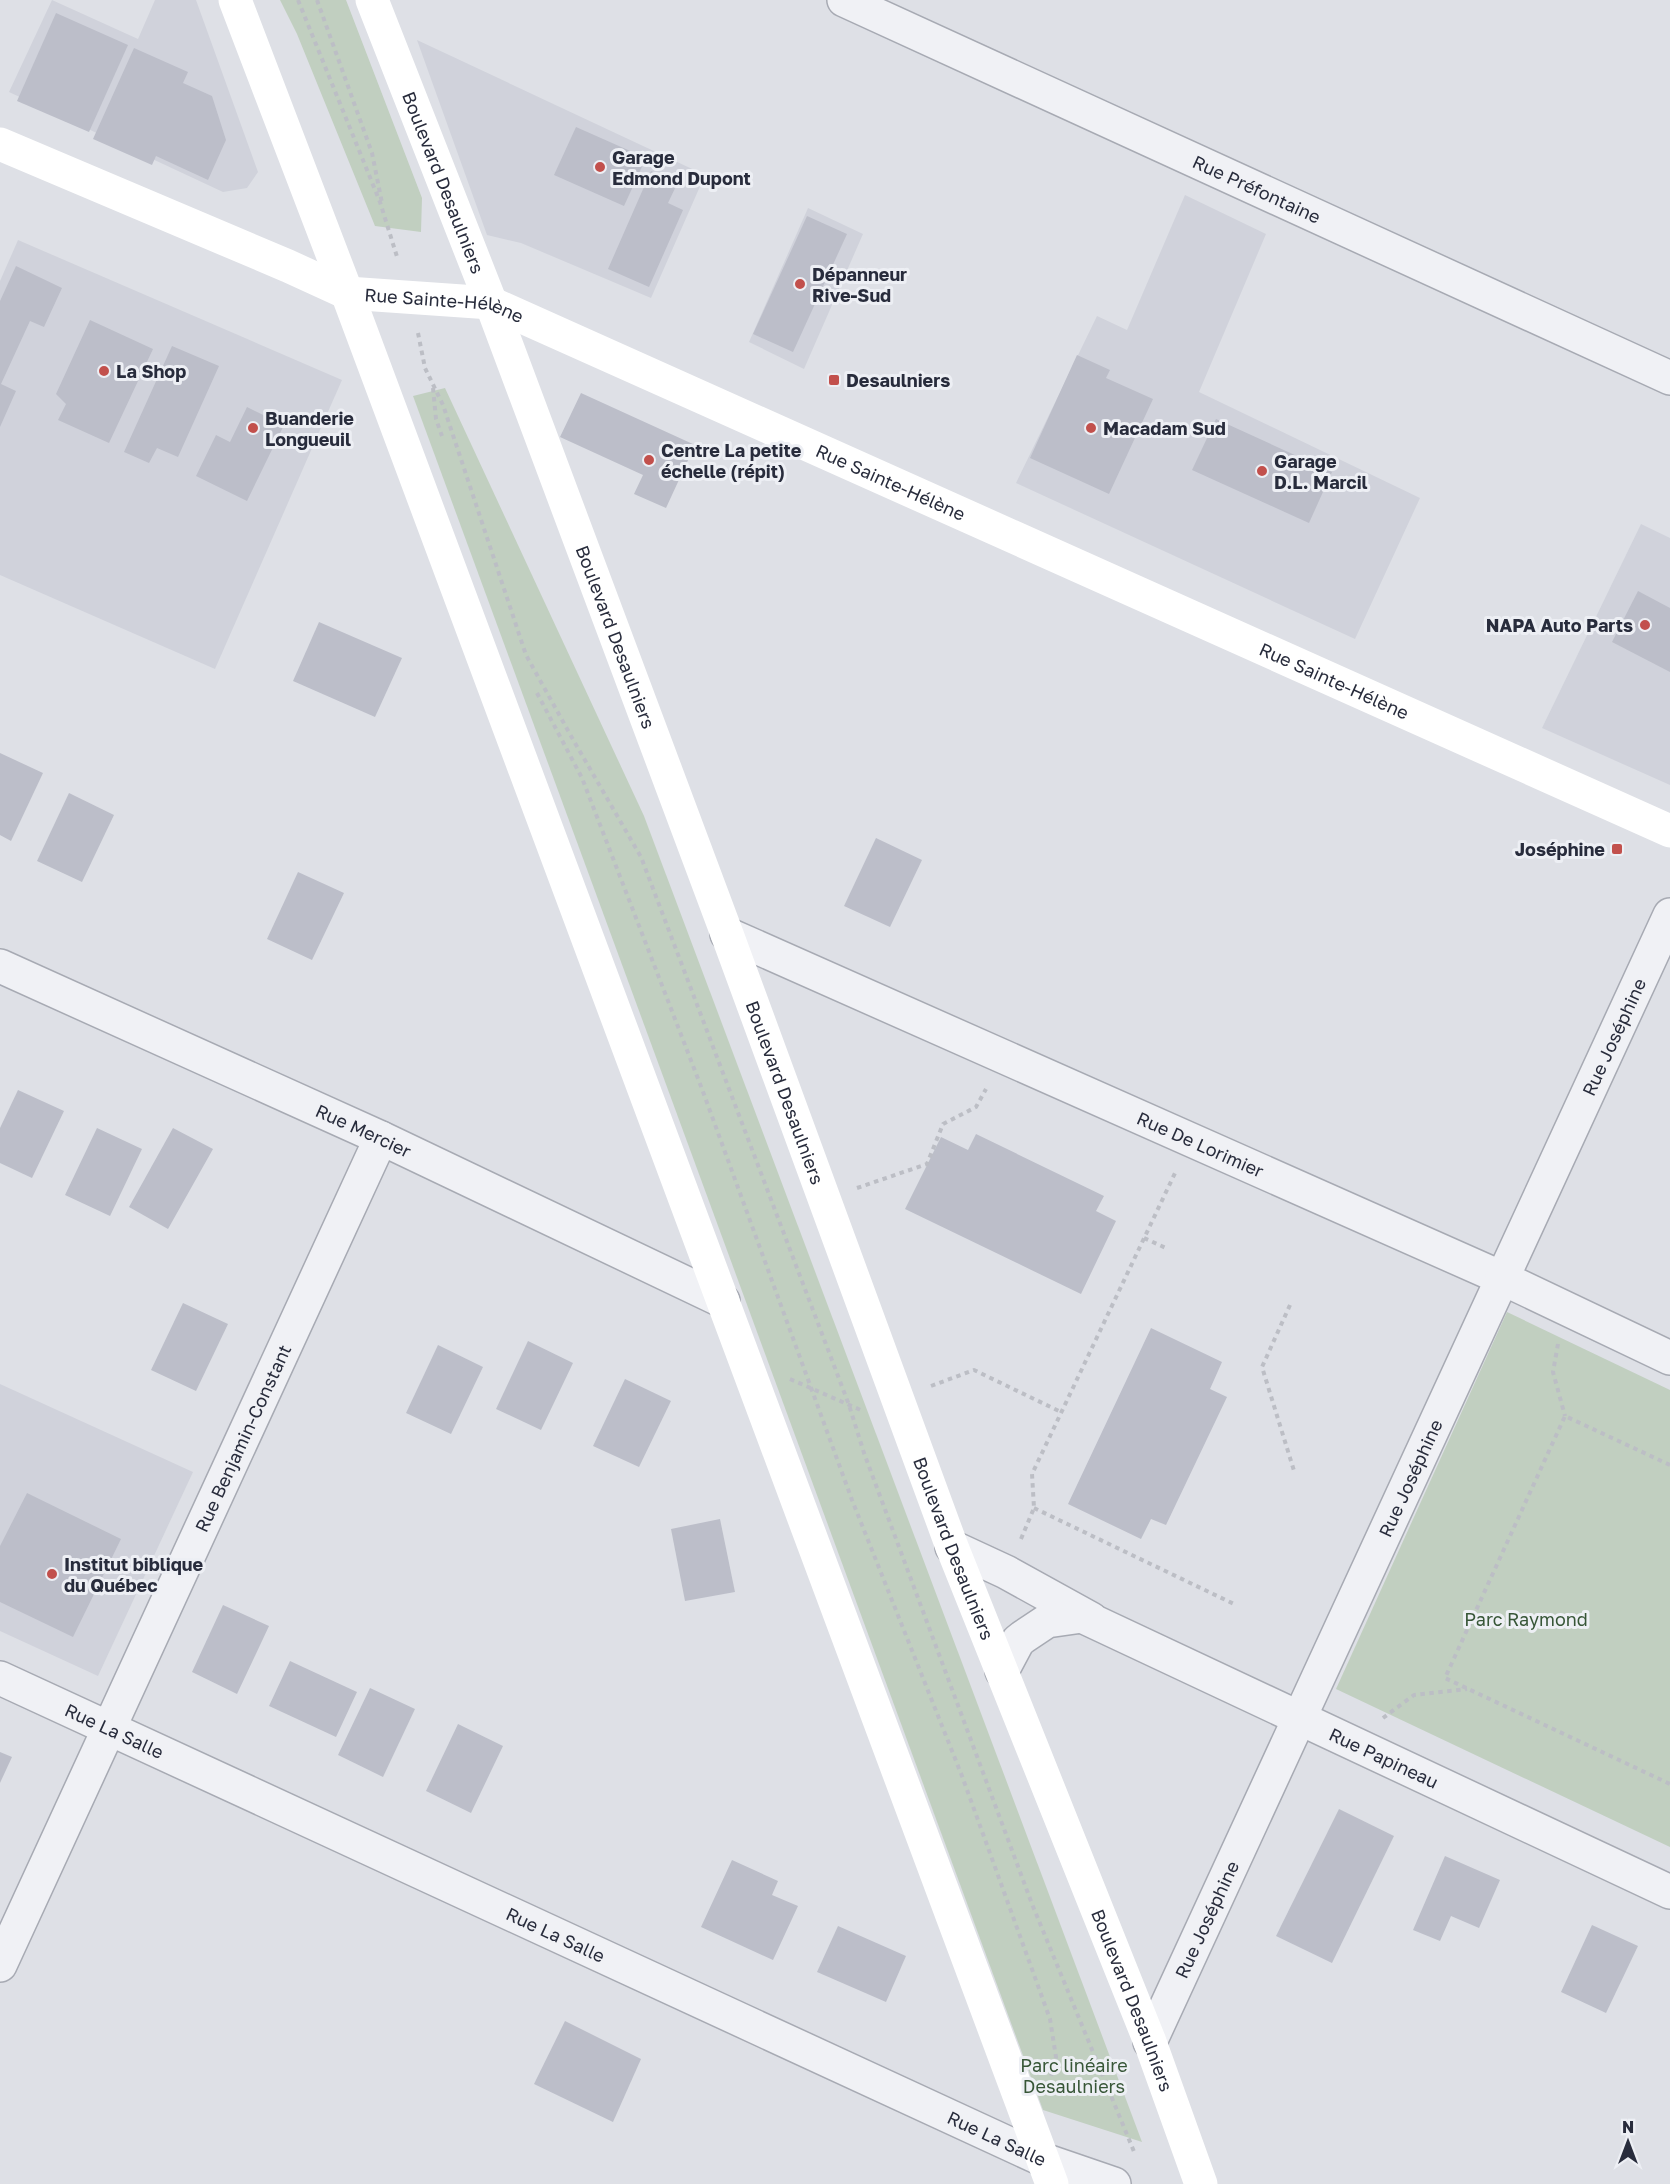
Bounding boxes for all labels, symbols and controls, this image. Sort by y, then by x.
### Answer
street label: Boulevard Desaulniers [398,88,489,277]
place label: Garage Edmond Dupont [612,146,751,189]
street label: Rue Préfontaine [1189,150,1324,228]
marker: Garage Edmond Dupont [593,160,607,174]
place label: Dépanneur Rive-Sud [812,263,907,306]
marker: Dépanneur Rive-Sud [793,277,807,291]
street label: Rue Sainte-Hélène [364,283,527,327]
place label: La Shop [116,360,186,382]
marker: La Shop [97,364,111,378]
place label: Desaulniers [846,369,950,391]
marker: Desaulniers [827,373,841,387]
place label: Buanderie Longueuil [265,407,354,450]
place label: Macadam Sud [1103,417,1226,439]
marker: Buanderie Longueuil [246,421,260,435]
marker: Macadam Sud [1084,421,1098,435]
place label: Centre La petite échelle (répit) [661,439,802,482]
street label: Rue Sainte-Hélène [813,439,969,525]
place label: Garage D.L. Marcil [1274,450,1368,493]
marker: Centre La petite échelle (répit) [642,453,656,467]
marker: Garage D.L. Marcil [1255,464,1269,478]
street label: Boulevard Desaulniers [572,542,660,732]
place label: NAPA Auto Parts [1486,614,1633,636]
marker: NAPA Auto Parts [1638,618,1652,632]
street label: Rue Sainte-Hélène [1256,638,1412,724]
place label: Joséphine [1515,838,1605,860]
marker: Joséphine [1610,842,1624,856]
street label: Rue Joséphine [1577,975,1650,1099]
street label: Boulevard Desaulniers [741,998,829,1187]
street label: Rue Mercier [312,1099,415,1162]
street label: Rue De Lorimier [1134,1106,1267,1182]
street label: Rue Benjamin-Constant [190,1341,295,1536]
street label: Rue Joséphine [1374,1416,1447,1540]
street label: Boulevard Desaulniers [909,1454,999,1643]
place label: Institut biblique du Québec [64,1553,204,1596]
marker: Institut biblique du Québec [45,1567,59,1581]
park label: Parc Raymond [1464,1608,1588,1630]
street label: Rue La Salle [61,1699,167,1763]
street label: Rue Papineau [1326,1723,1442,1793]
street label: Rue Joséphine [1170,1857,1243,1982]
street label: Rue La Salle [503,1902,609,1967]
street label: Boulevard Desaulniers [1087,1906,1178,2094]
park label: Parc linéaire Desaulniers [1020,2054,1128,2097]
street label: Rue La Salle [944,2106,1050,2171]
north arrow [1598,2112,1658,2172]
text: N [1622,2117,1634,2137]

